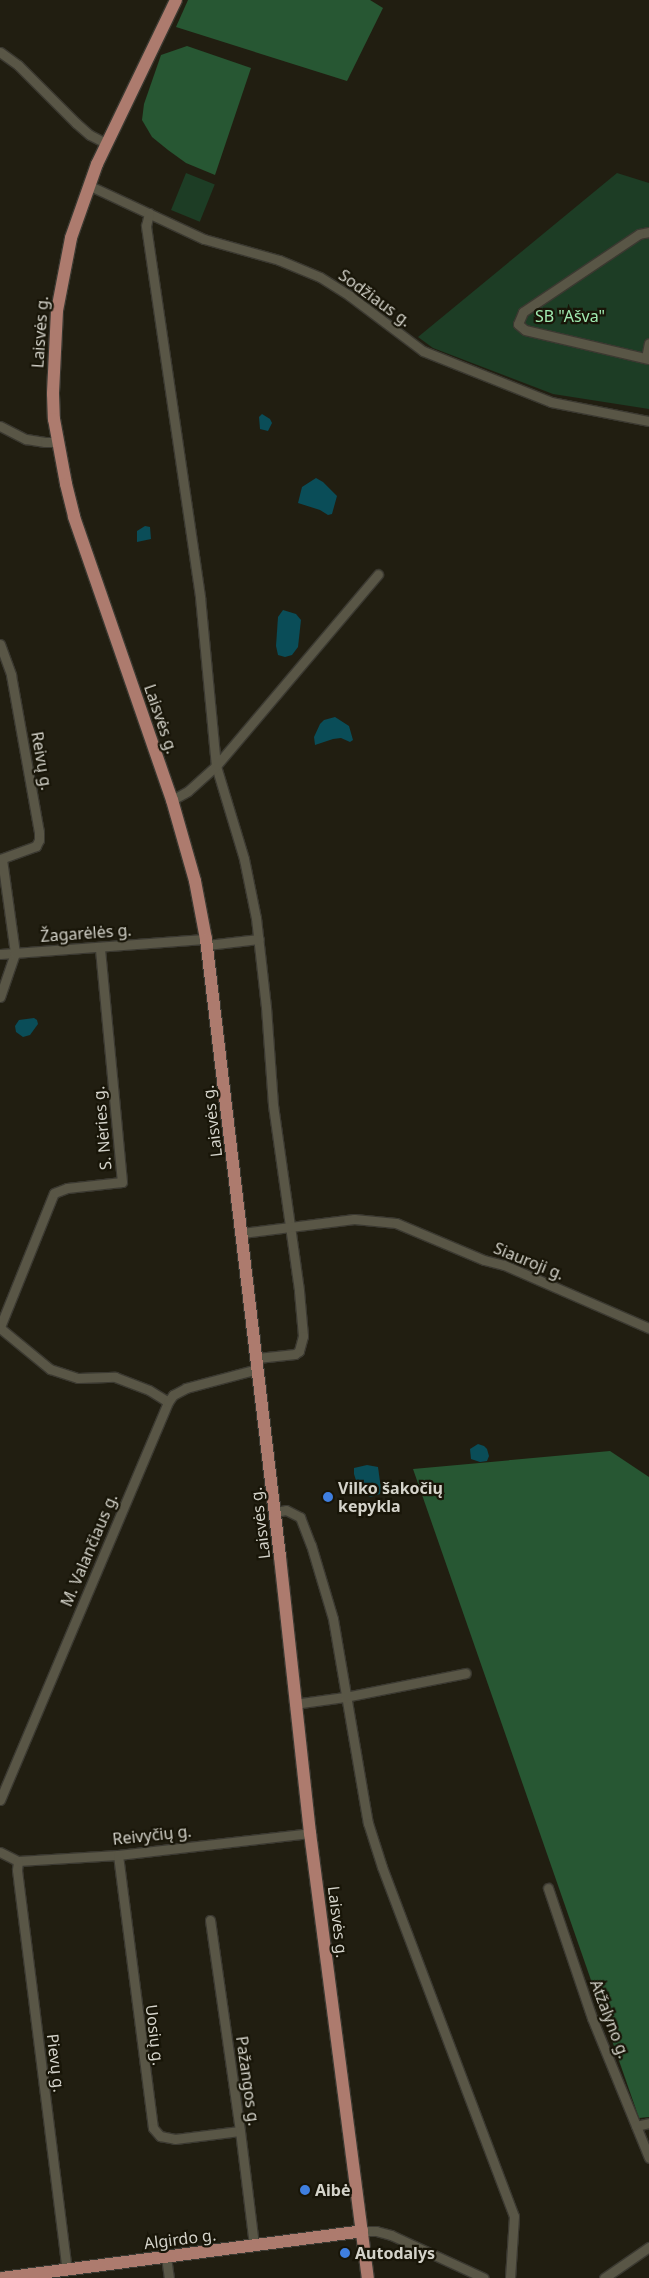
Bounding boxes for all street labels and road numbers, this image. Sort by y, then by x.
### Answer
street label: Sodžiaus g. [335,265,415,331]
street label: Laisvės g. [28,295,52,369]
street label: Laisvės g. [140,682,182,756]
street label: Reivų g. [27,730,57,792]
street label: Žagarėlės g. [40,920,132,946]
street label: Laisvės g. [198,1084,226,1158]
street label: S. Nėries g. [89,1085,115,1171]
street label: Siauroji g. [491,1238,567,1284]
street label: Laisvės g. [246,1486,274,1560]
street label: M. Valančiaus g. [57,1491,121,1609]
street label: Reivyčių g. [112,1821,192,1849]
street label: Laisvės g. [324,1885,352,1959]
street label: Atžalyno g. [586,1977,634,2061]
street label: Uosių g. [142,2003,168,2067]
street label: Pievų g. [43,2033,69,2093]
street label: Pažangos g. [232,2035,264,2127]
street label: Algirdo g. [143,2225,217,2253]

